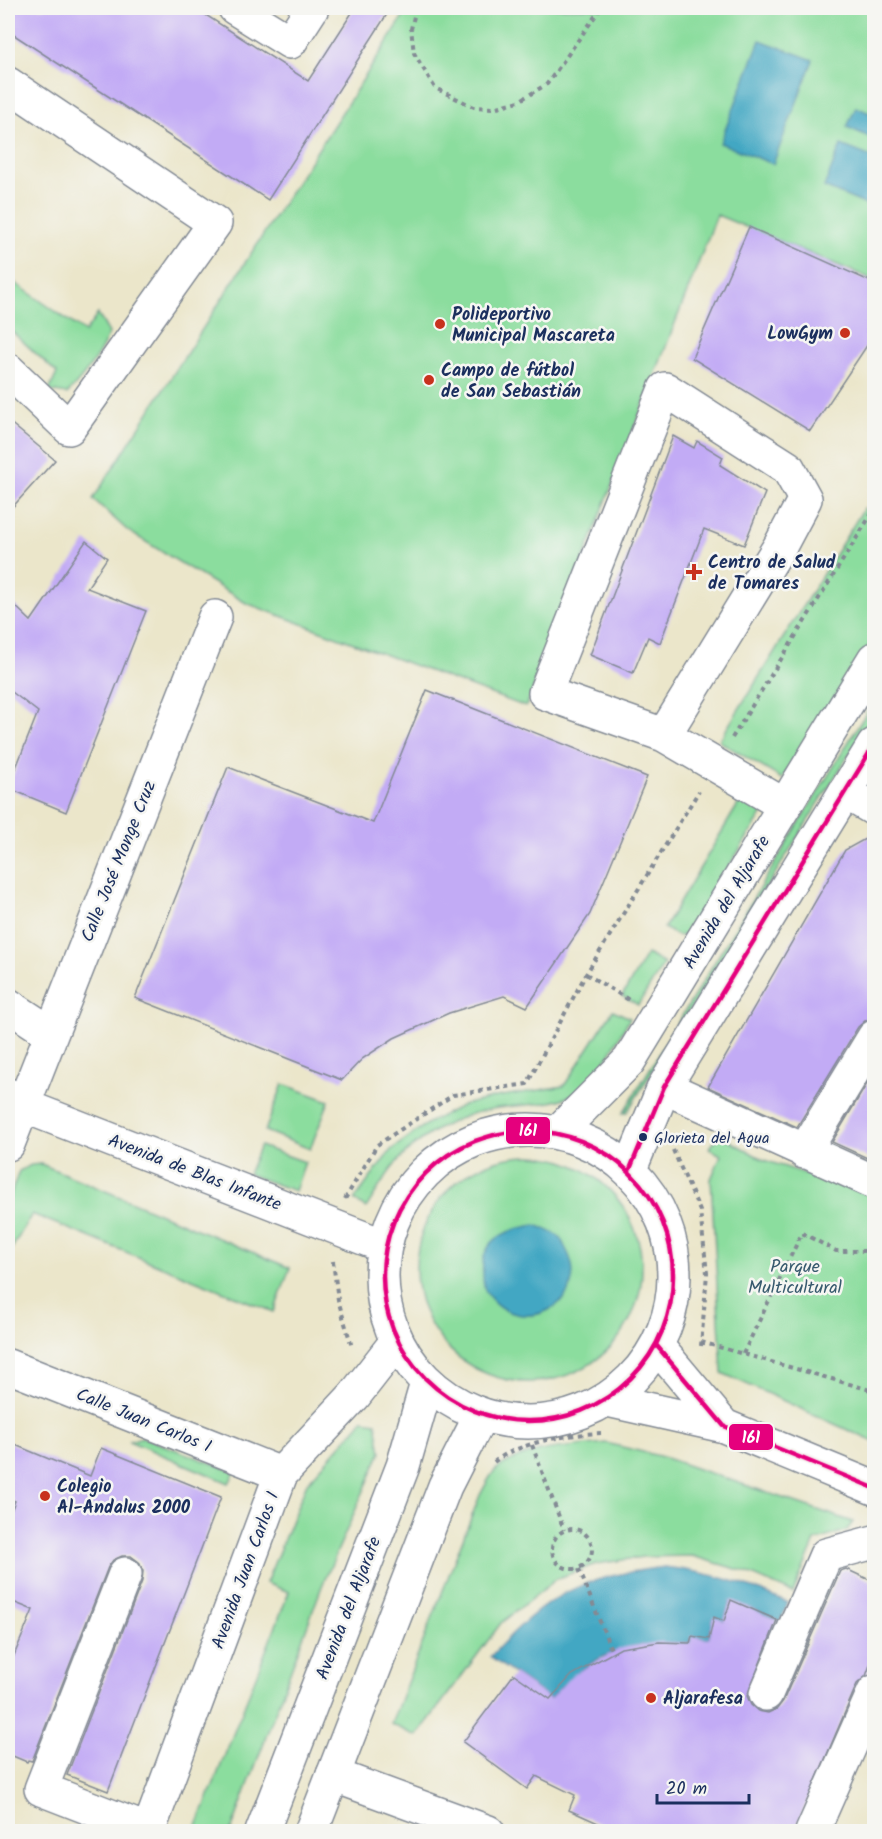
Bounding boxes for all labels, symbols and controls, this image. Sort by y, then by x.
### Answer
place label: Polideportivo Municipal Mascareta [452,301,615,351]
marker: Polideportivo Municipal Mascareta [433,317,447,331]
place label: LowGym [767,320,833,349]
marker: LowGym [838,326,852,340]
place label: Campo de fútbol de San Sebastián [441,357,581,407]
marker: Campo de fútbol de San Sebastián [422,373,436,387]
place label: Centro de Salud de Tomares [708,549,836,599]
marker: Centro de Salud de Tomares [685,563,703,581]
street label: Calle José Monge Cruz [74,776,165,947]
street label: Avenida del Aljarafe [676,830,779,975]
line badge: 161 [505,1116,551,1145]
text: 161 [519,1119,537,1144]
place label: Glorieta del Agua [654,1126,769,1151]
street label: Avenida de Blas Infante [104,1127,285,1220]
marker: Glorieta del Agua [637,1131,649,1143]
park label: Parque Multicultural [748,1253,843,1303]
street label: Calle Juan Carlos I [71,1381,216,1462]
line badge: 161 [728,1423,774,1451]
text: 161 [742,1426,760,1451]
place label: Colegio Al-Andalus 2000 [57,1473,191,1523]
street label: Avenida Juan Carlos I [204,1488,288,1653]
marker: Colegio Al-Andalus 2000 [38,1489,52,1503]
street label: Avenida del Aljarafe [309,1533,390,1684]
place label: Aljarafesa [663,1685,743,1714]
marker: Aljarafesa [644,1691,658,1705]
scale bar [657,1767,748,1805]
text: 20 m [666,1775,707,1804]

